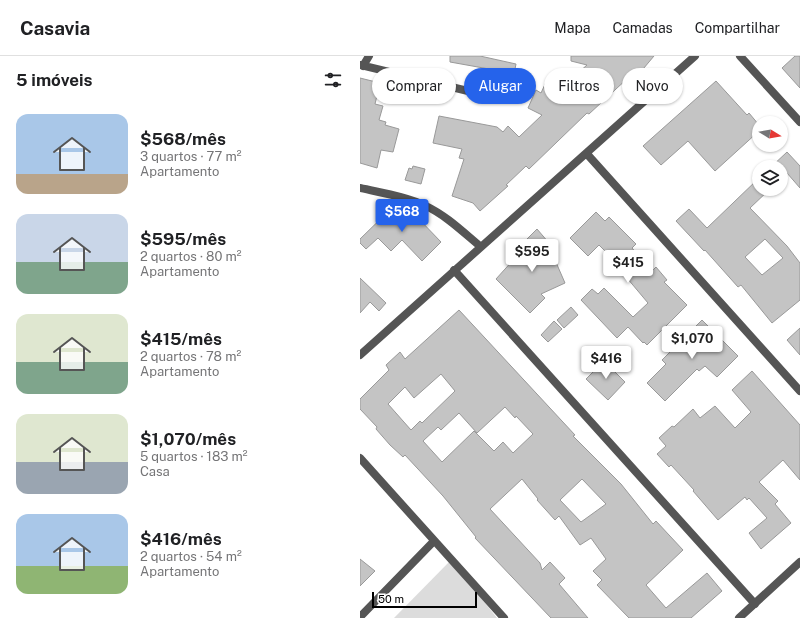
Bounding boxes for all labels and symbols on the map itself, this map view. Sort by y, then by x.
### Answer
north arrow [752,116,788,152]
pin: $568 [378,199,426,233]
pin: $595 [508,239,556,273]
pin: $415 [604,250,652,284]
pin: $1,070 [659,326,725,360]
pin: $416 [582,346,630,380]
scale bar [372,590,477,609]

